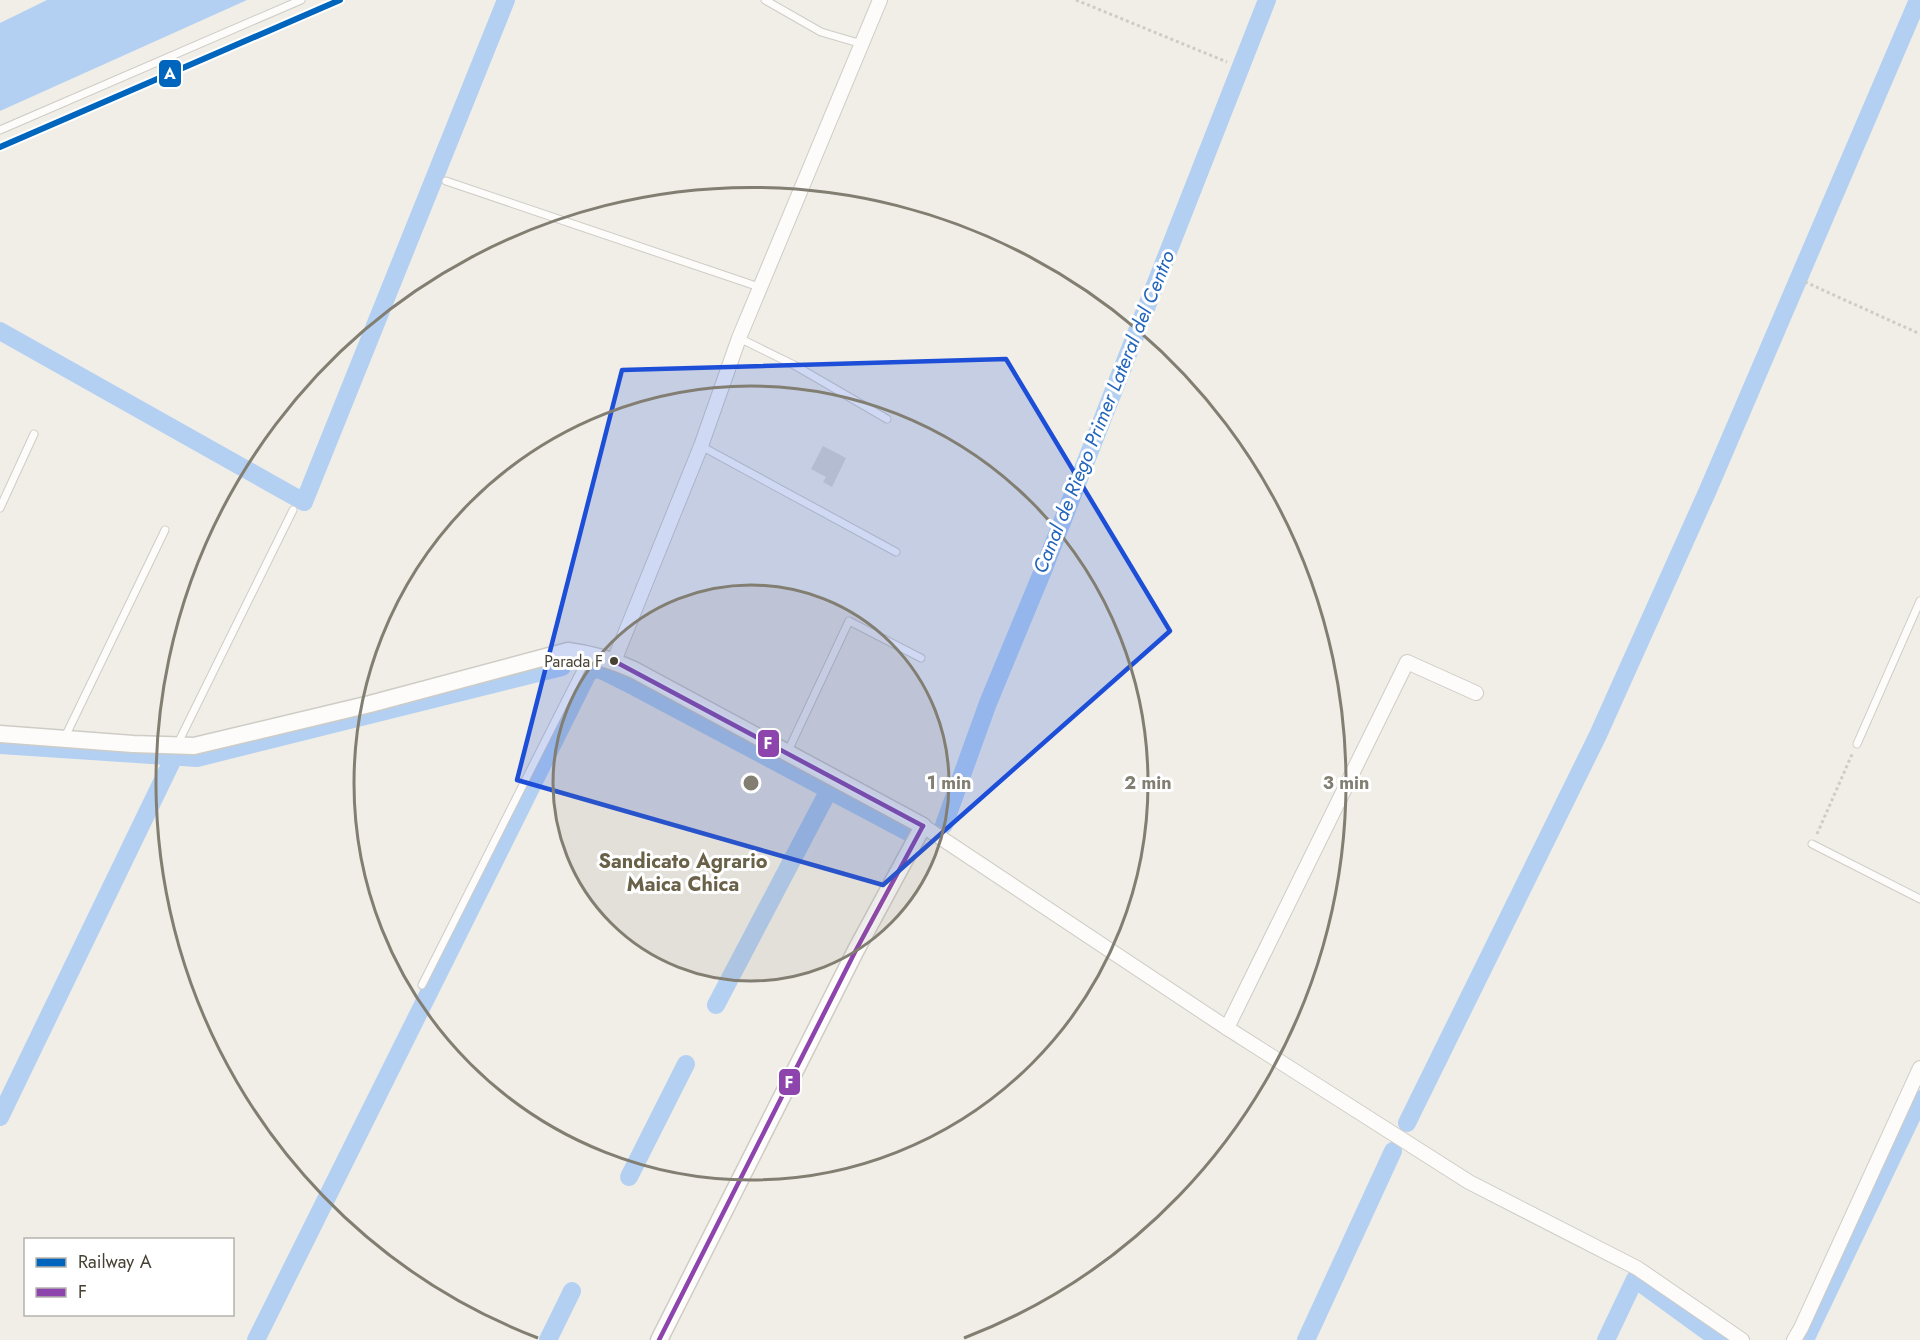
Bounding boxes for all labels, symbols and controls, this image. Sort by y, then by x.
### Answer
line badge: A [158,59,182,88]
text: A [163,62,176,85]
water label: Canal de Riego Primer Lateral del Centro [1026,246,1182,578]
place label: Parada F [544,650,603,673]
marker: Parada F [608,655,620,667]
line badge: F [757,729,780,758]
text: F [764,732,772,755]
text: 1 min [927,770,971,796]
text: 2 min [1124,770,1172,796]
text: 3 min [1323,770,1369,796]
centre of rings [741,773,761,793]
district label: Sandicato Agrario Maica Chica [599,847,768,899]
line badge: F [778,1068,801,1096]
text: F [785,1071,793,1094]
legend [24,1238,234,1316]
text: Railway A [78,1249,152,1275]
text: F [78,1279,87,1305]

